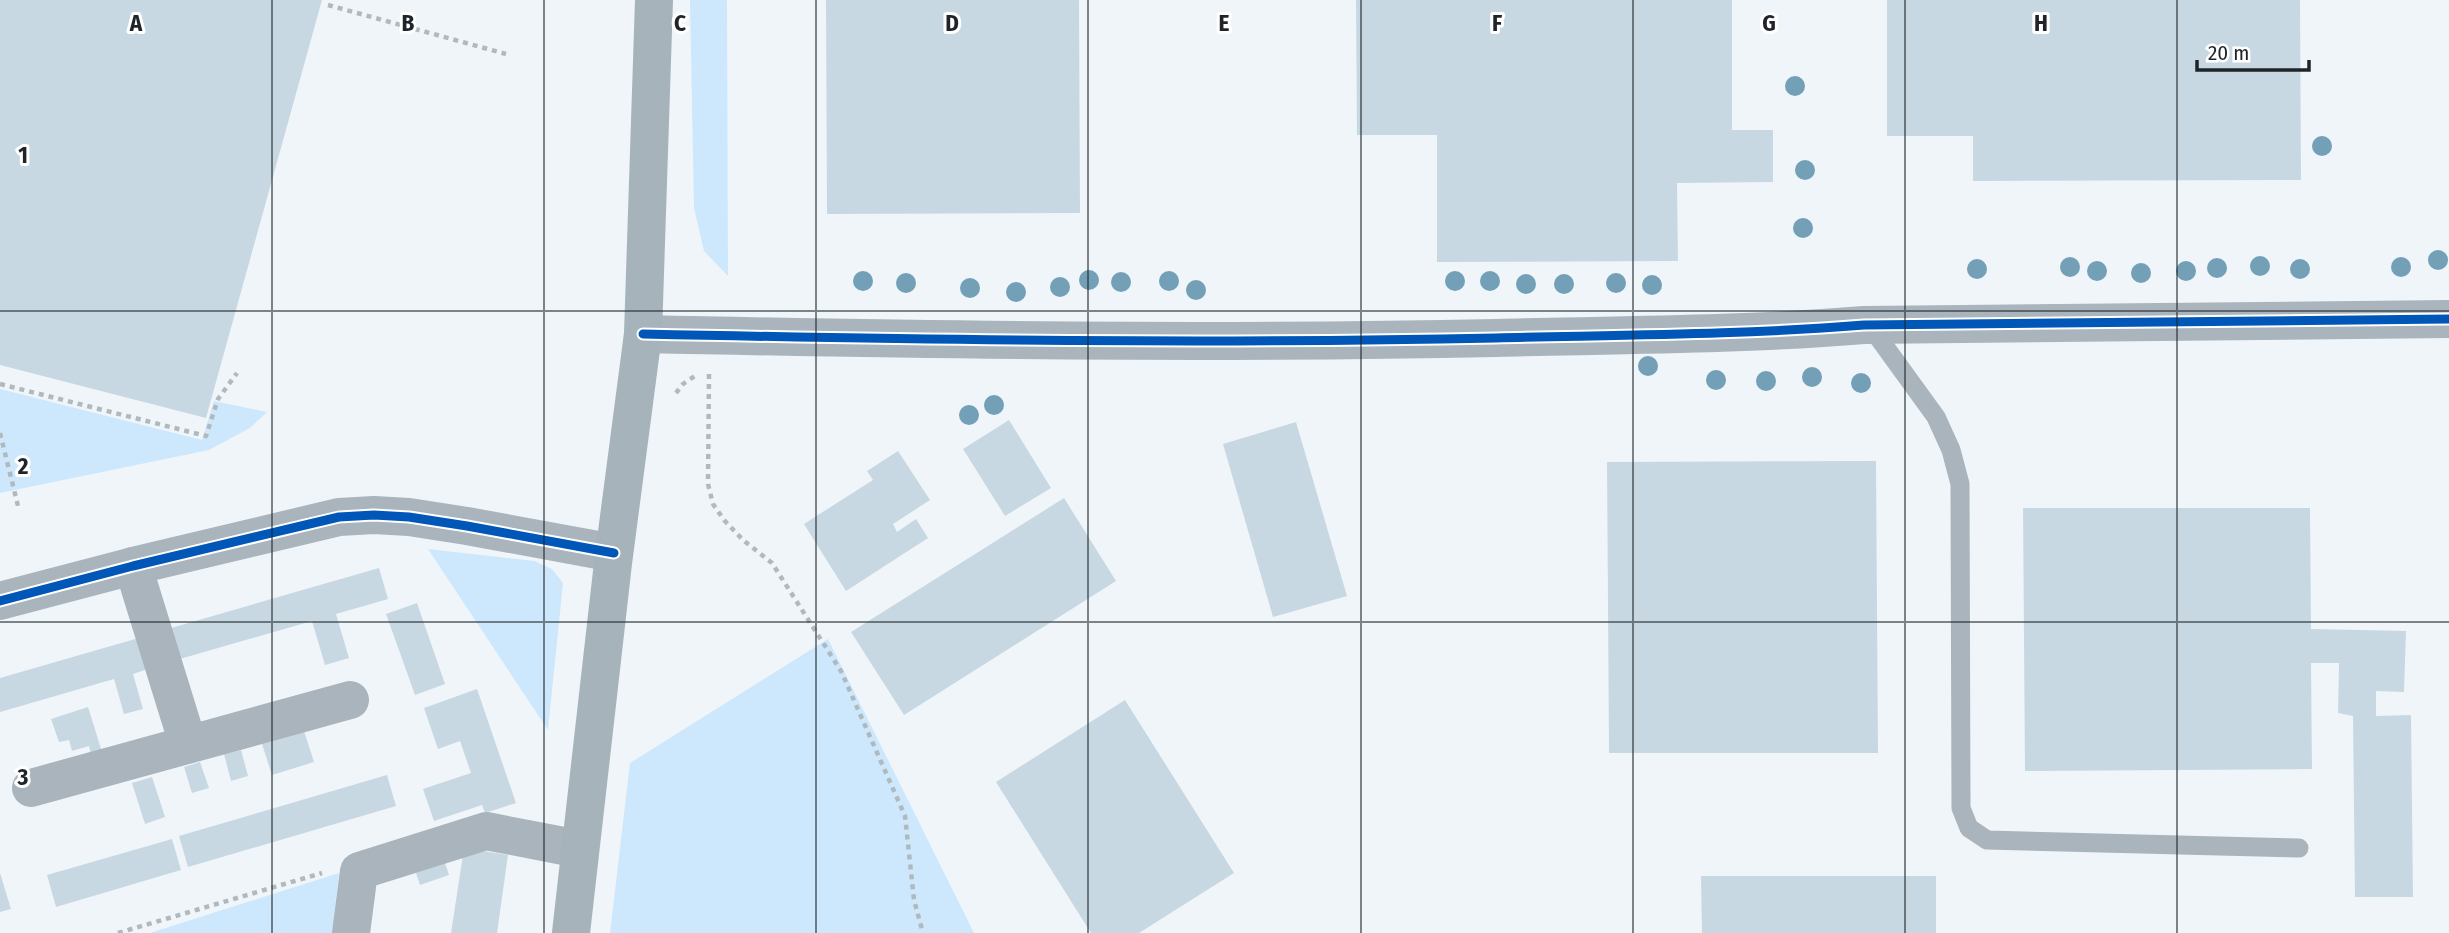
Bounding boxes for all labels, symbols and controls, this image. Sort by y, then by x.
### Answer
text: A [129,9,143,37]
text: B [402,9,415,37]
text: C [674,9,686,37]
text: D [945,9,959,37]
text: E [1219,9,1230,37]
text: F [1492,9,1502,37]
text: G [1762,9,1776,37]
text: H [2034,9,2048,37]
scale bar [2197,28,2309,72]
text: 20 m [2208,40,2249,66]
text: 1 [18,141,28,169]
text: 2 [17,452,29,480]
text: 3 [17,763,29,791]

